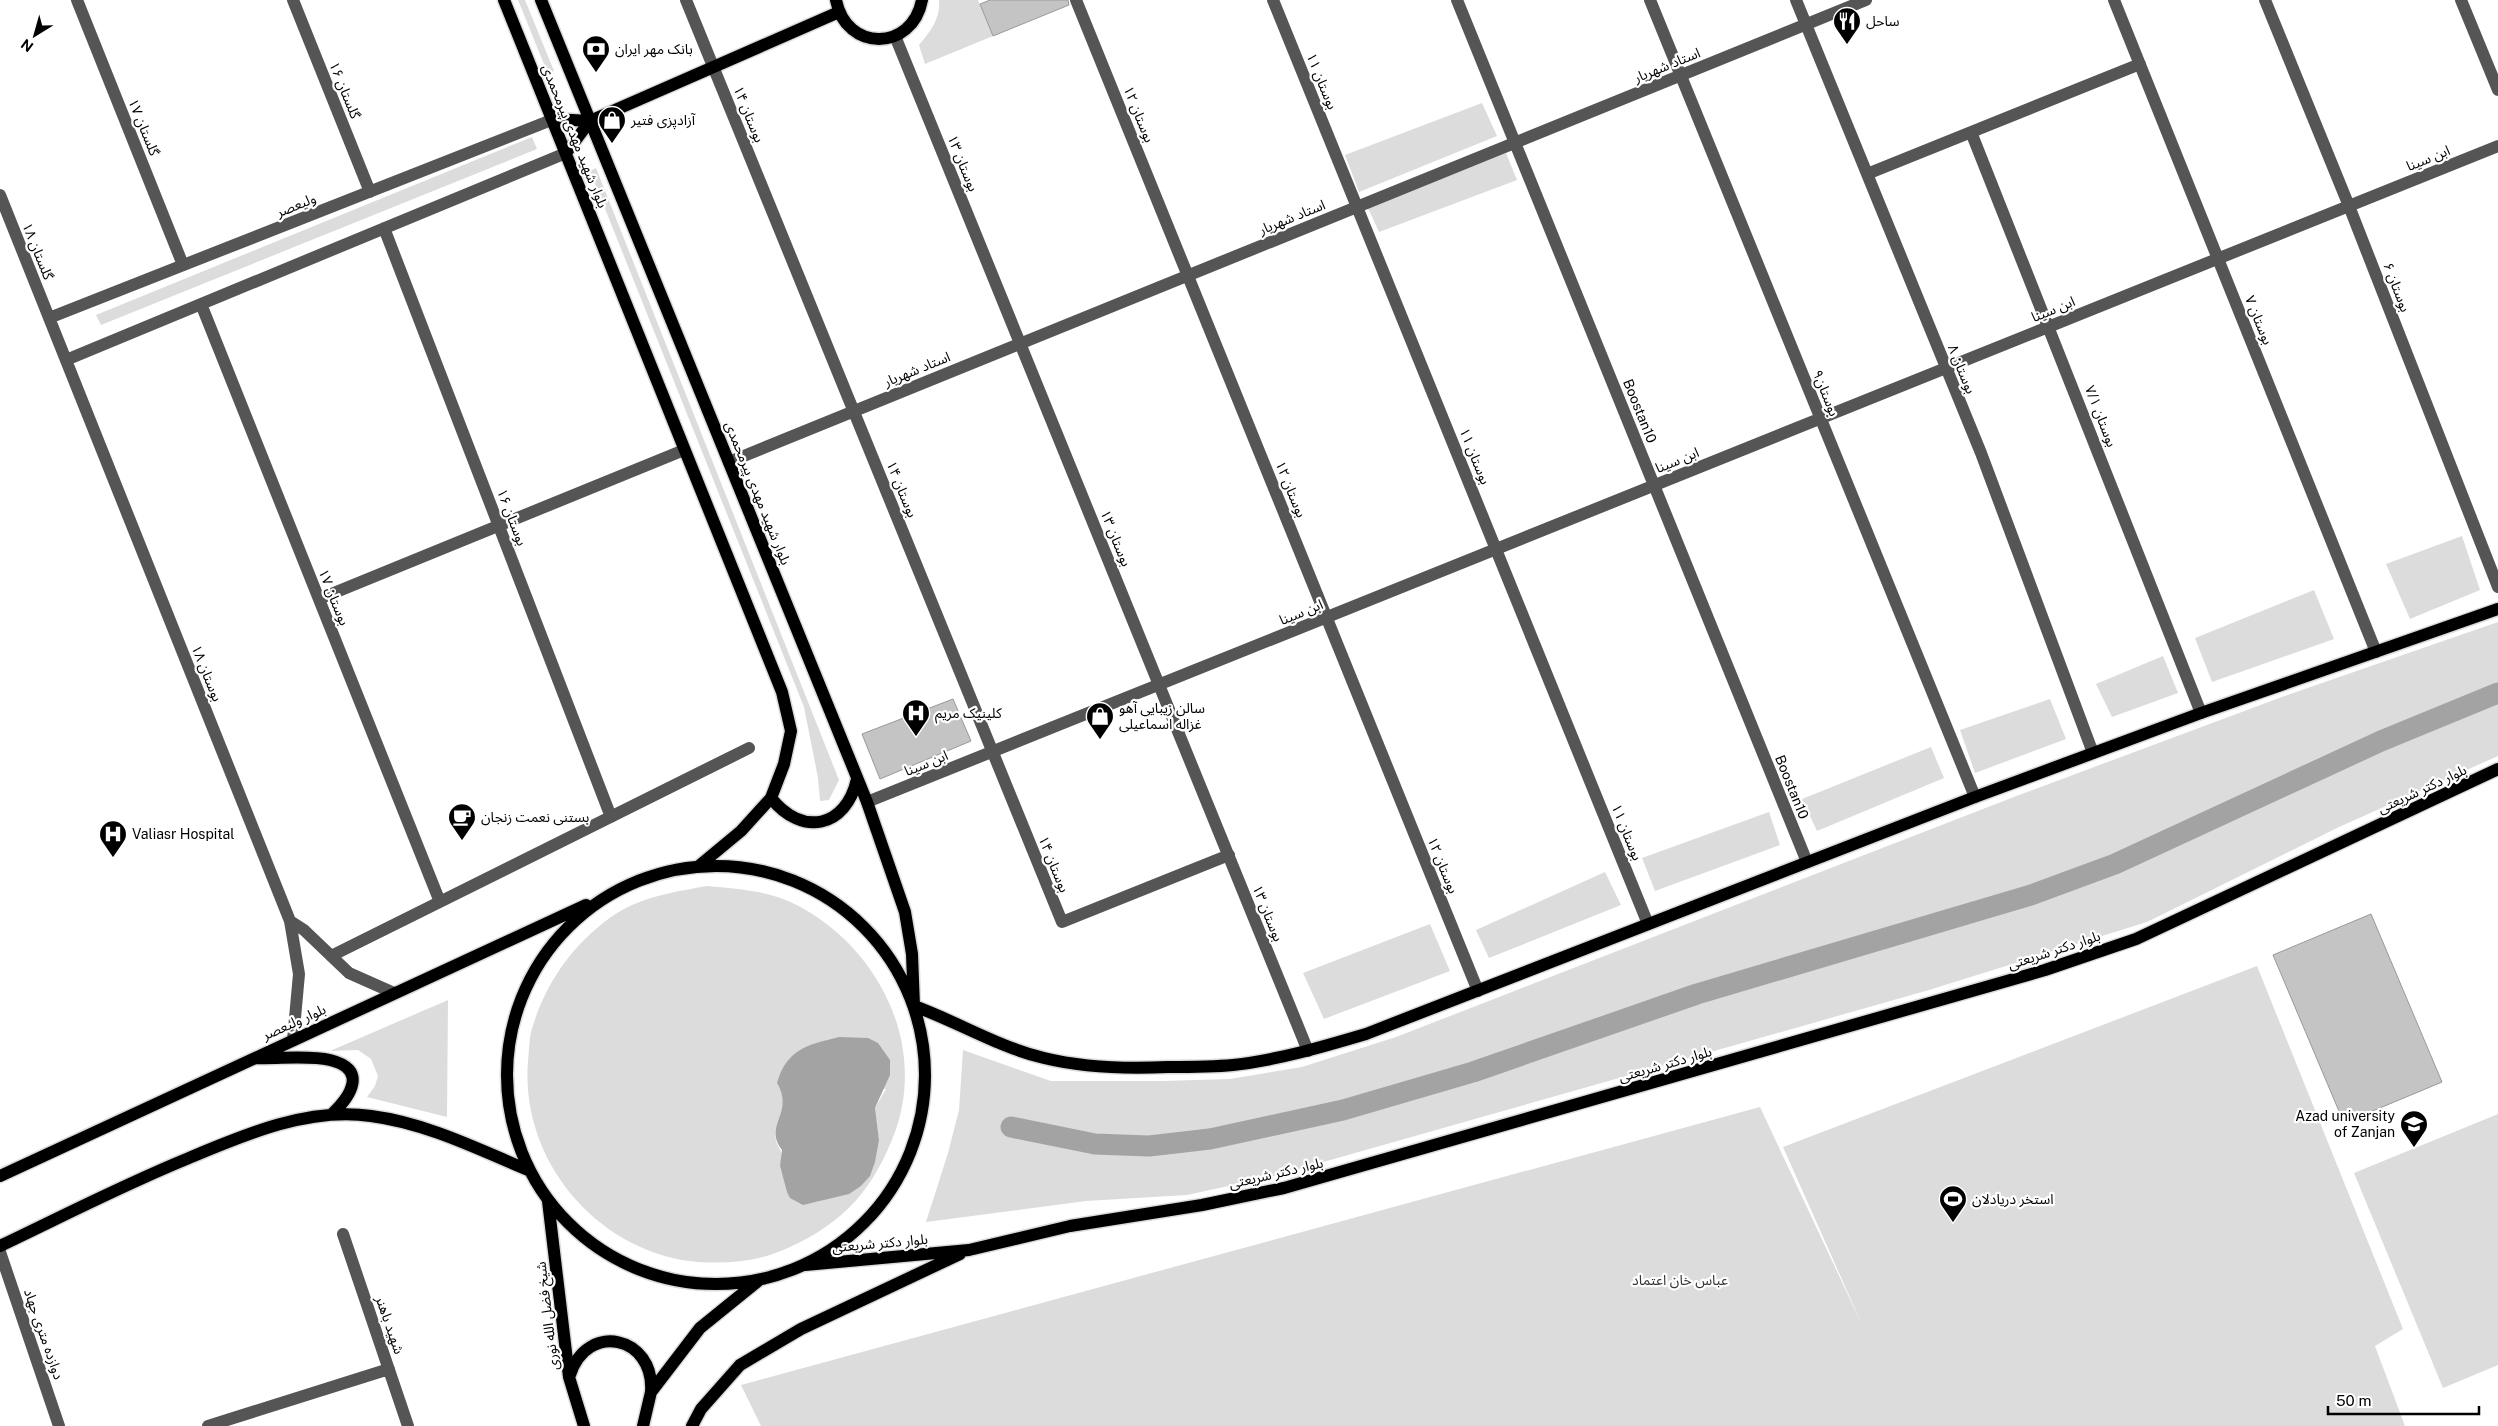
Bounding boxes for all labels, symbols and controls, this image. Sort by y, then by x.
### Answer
restaurant icon: ساحل [1832,6,1862,45]
north arrow [10,10,60,60]
place label: ساحل [1866,13,1900,30]
bank icon: بانک مهر ایران [581,34,611,73]
text: N [18,36,36,55]
place label: بانک مهر ایران [615,41,693,58]
street label: استاد شهریار [1630,44,1703,87]
street label: بوستان ۱۱ [1302,50,1341,112]
street label: گلستان ۱۶ [325,59,364,122]
street label: بلوار شهید مهدی پیرمحمدی [537,62,611,211]
street label: بوستان ۱۴ [729,83,768,145]
street label: بوستان ۱۲ [1119,83,1158,145]
street label: گلستان ۱۷ [124,96,163,159]
shop icon: آزادپزی فتیر [597,105,627,144]
place label: آزادپزی فتیر [630,112,696,130]
street label: بوستان ۱۳ [943,132,982,194]
street label: ابن سینا [2404,142,2453,175]
street label: ولیعصر [273,190,318,221]
street label: استاد شهریار [1255,196,1328,239]
street label: گلستان ۱۸ [18,220,57,283]
street label: بوستان ۶ [2379,260,2414,315]
street label: ابن سینا [2029,293,2078,326]
street label: بوستان ۷ [2241,293,2276,348]
street label: بوستان ۸ [1944,342,1979,397]
street label: استاد شهریار [880,348,953,391]
street label: بوستان۹ [1809,368,1843,419]
street label: Boostan10 [1620,377,1660,445]
street label: بوستان ۷/۱ [2081,383,2120,450]
street label: بلوار شهید مهدی پیرمحمدی [720,419,794,568]
street label: بوستان ۱۱ [1455,425,1494,487]
street label: ابن سینا [1653,444,1702,477]
street label: بوستان ۱۴ [882,458,921,520]
street label: بوستان ۱۲ [1271,458,1310,520]
street label: بوستان ۱۶ [493,486,530,548]
street label: بوستان ۱۳ [1096,507,1135,569]
street label: بوستان ۱۷ [314,566,353,628]
street label: ابن سینا [1277,596,1326,629]
street label: بوستان ۱۸ [187,642,226,704]
hospital icon: کلینیک مریم [901,698,931,737]
place label: سالن زیبایی آهو غزاله اسماعیلی [1119,700,1205,733]
shop icon: سالن زیبایی آهو غزاله اسماعیلی [1085,701,1115,740]
place label: کلینیک مریم [935,705,1002,724]
street label: ابن سینا [902,747,951,780]
street label: Boostan10 [1772,753,1812,821]
street label: بلوار دکتر شریعتی [2375,761,2470,817]
street label: بوستان ۱۱ [1607,801,1646,863]
cafe icon: بستنی نعمت زنجان [447,802,477,841]
place label: بستنی نعمت زنجان [481,809,590,826]
hospital icon: Valiasr Hospital [98,819,128,858]
place label: Valiasr Hospital [132,826,235,842]
street label: بوستان ۱۴ [1034,833,1073,895]
street label: بوستان ۱۲ [1423,834,1462,896]
street label: بوستان ۱۳ [1248,882,1287,944]
street label: بلوار دکتر شریعتی [2006,927,2103,973]
street label: بلوار ولیعصر [259,1001,329,1044]
street label: بلوار دکتر شریعتی [1617,1043,1714,1086]
place label: Azad university of Zanjan [2295,1108,2396,1140]
school or university icon: Azad university of Zanjan [2399,1109,2429,1148]
street label: بلوار دکتر شریعتی [1227,1154,1325,1193]
sports icon: استخر دریادلان [1938,1184,1968,1223]
place label: استخر دریادلان [1972,1191,2053,1208]
street label: بلوار دکتر شریعتی [831,1231,929,1256]
street label: شیخ فضل الله نوری [532,1260,565,1371]
park label: عباس خان اعتماد [1632,1272,1728,1289]
street label: دوازده متری جهاد [20,1286,67,1382]
street label: شهید باهنر [371,1293,407,1356]
scale bar [2328,1384,2479,1416]
text: 50 m [2336,1392,2371,1409]

